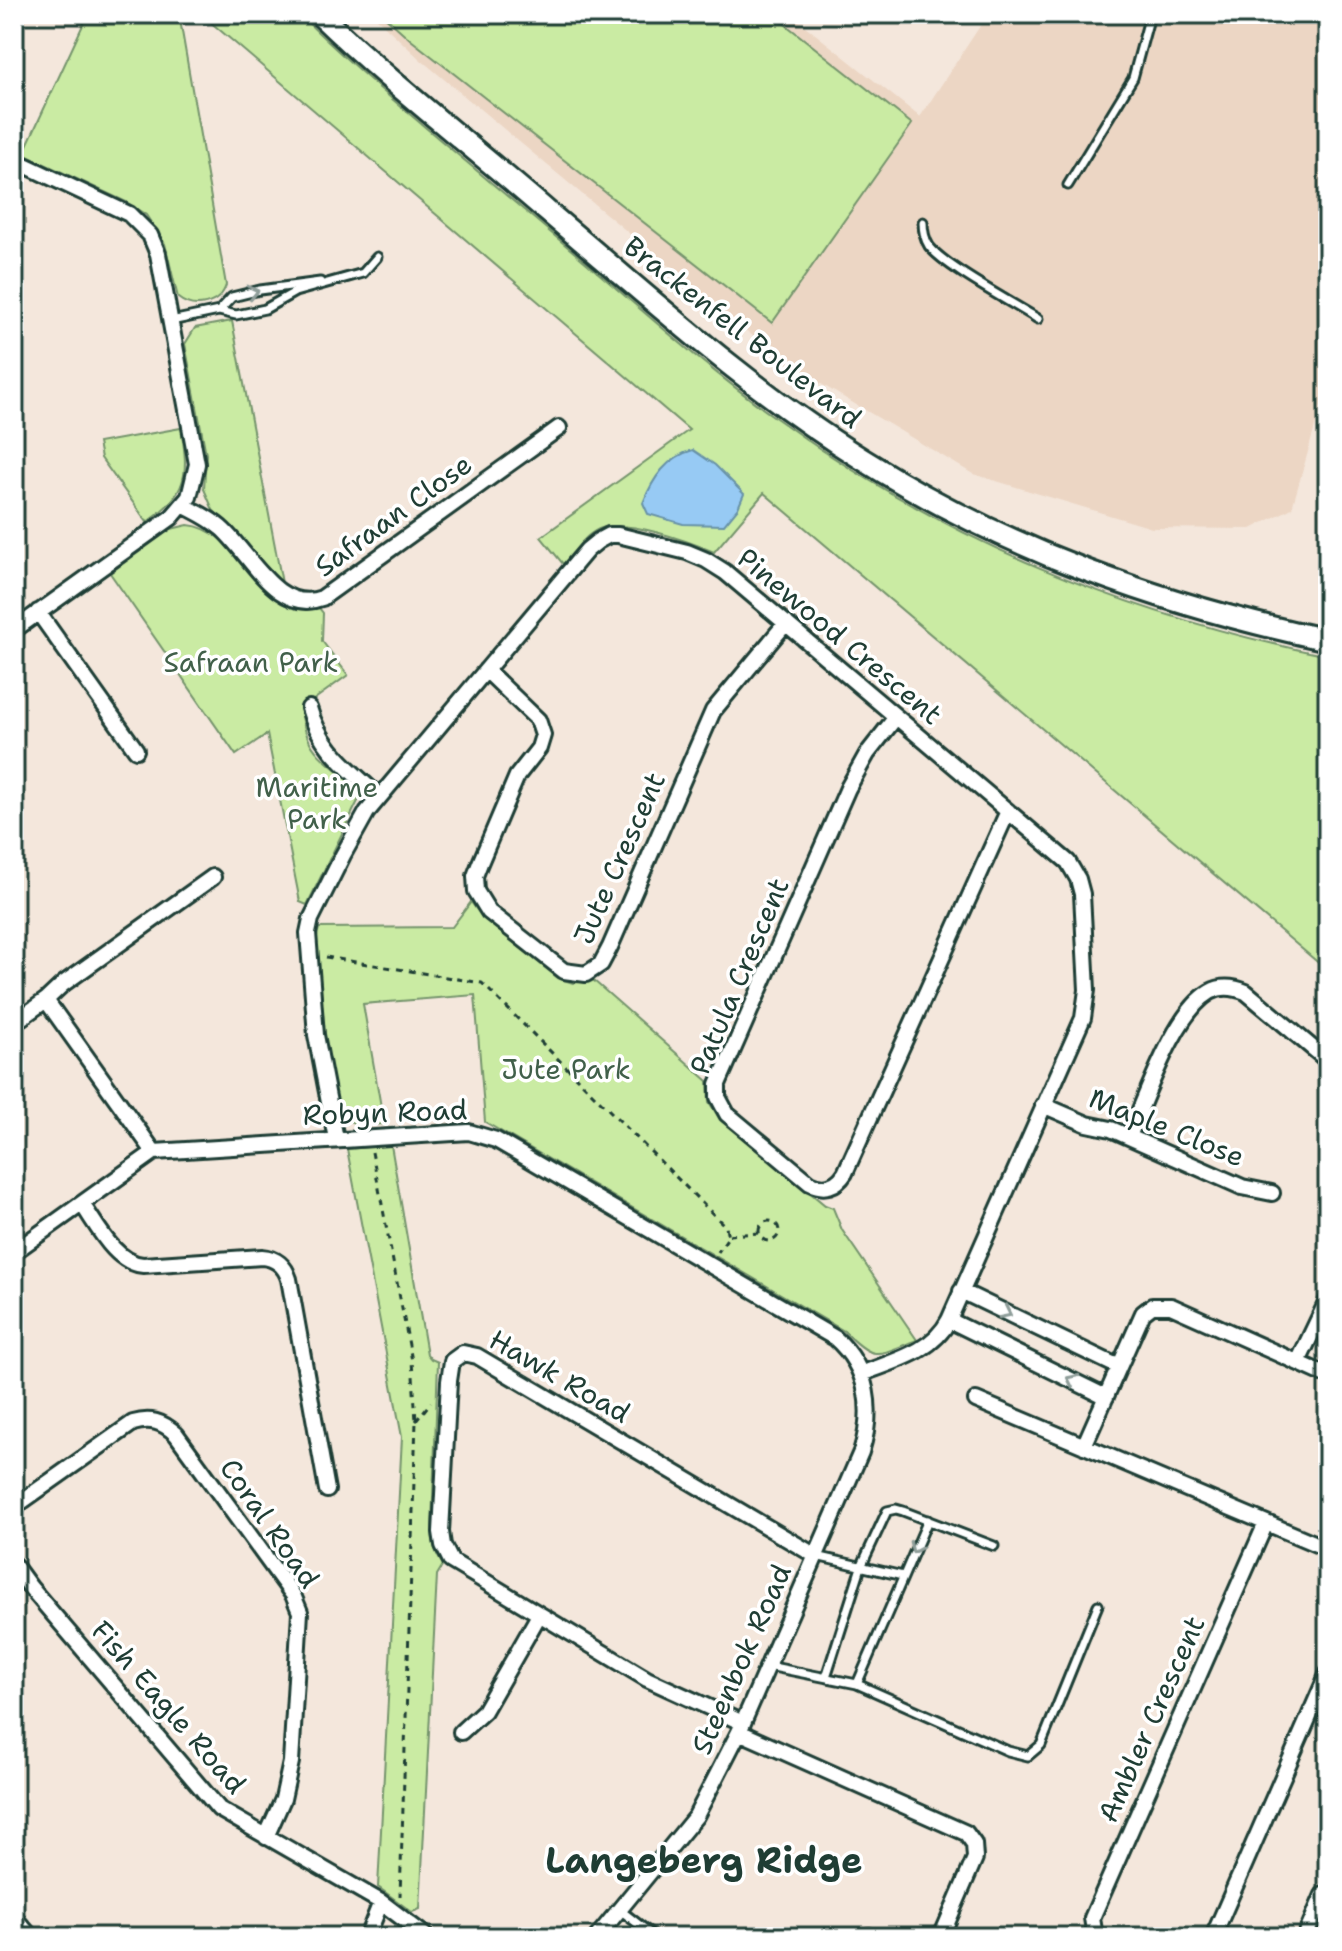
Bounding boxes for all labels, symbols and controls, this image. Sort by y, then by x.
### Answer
street label: Brackenfell Boulevard [616,227,870,437]
one-way arrow [246,284,259,301]
street label: Safraan Close [307,445,479,585]
street label: Pinewood Crescent [730,539,950,733]
park label: Safraan Park [163,643,339,681]
street label: Jute Crescent [564,766,674,950]
park label: Maritime Park [256,768,378,838]
street label: Patula Crescent [680,872,798,1080]
park label: Jute Park [501,1050,631,1088]
street label: Maple Close [1084,1079,1250,1175]
street label: Robyn Road [302,1090,468,1134]
one-way arrow [998,1303,1013,1319]
street label: Hawk Road [483,1320,637,1432]
one-way arrow [1066,1374,1081,1389]
street label: Coral Road [211,1451,329,1595]
one-way arrow [909,1540,925,1554]
street label: Steenbok Road [682,1558,800,1760]
street label: Ambler Crescent [1088,1610,1214,1828]
street label: Fish Eagle Road [83,1612,255,1802]
district label: Langeberg Ridge [545,1836,863,1885]

